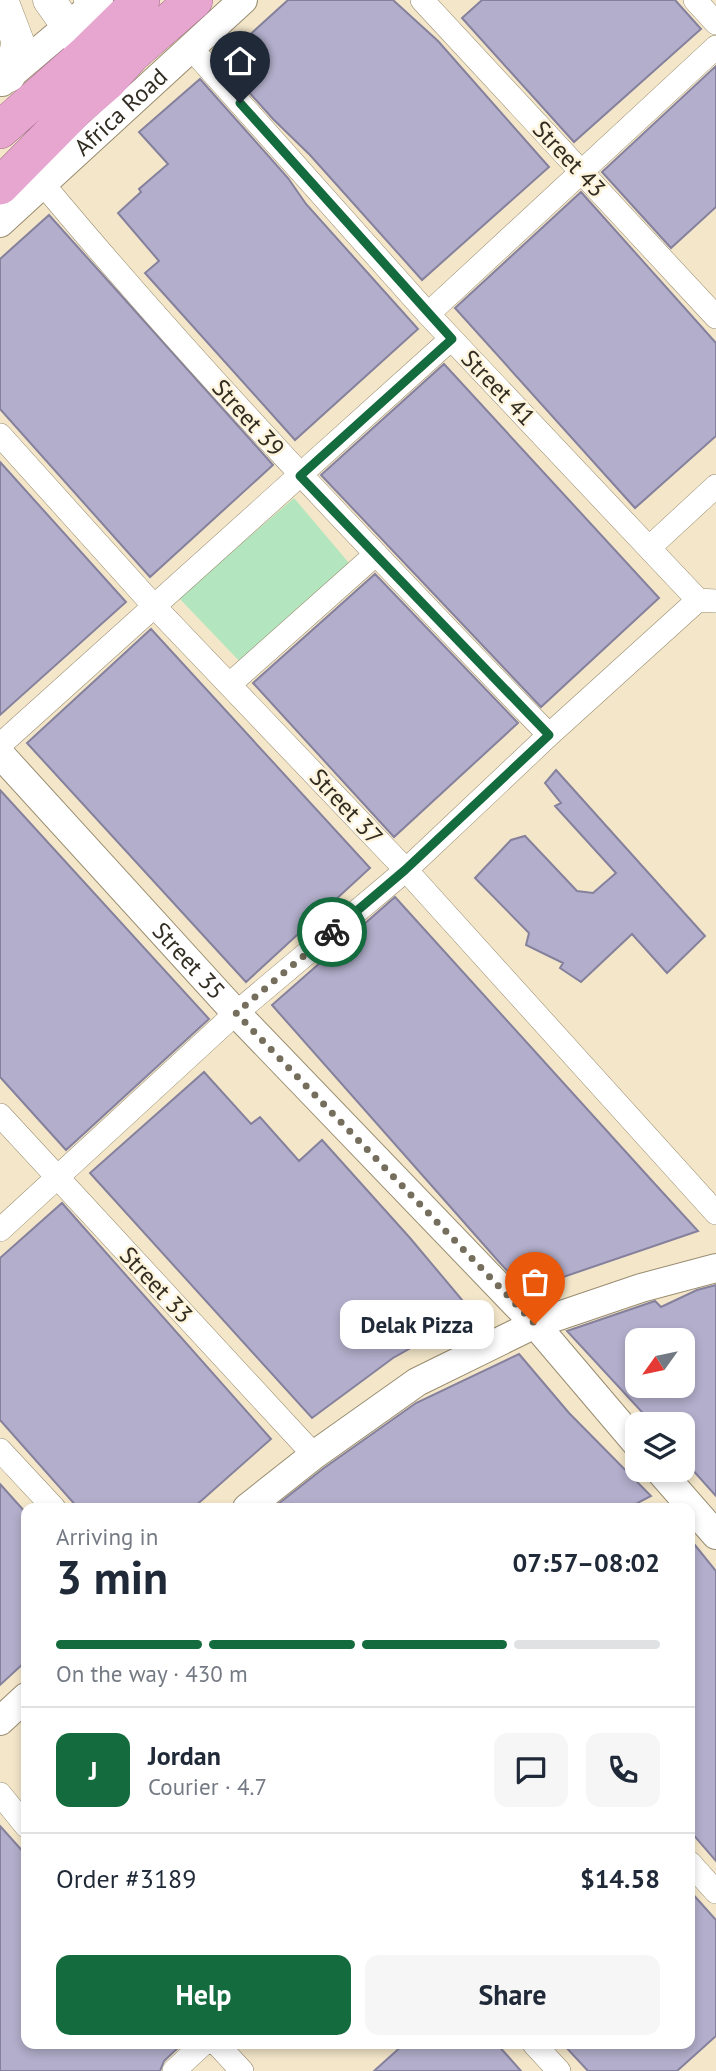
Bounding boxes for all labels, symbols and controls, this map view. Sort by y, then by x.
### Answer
pin [210,31,270,103]
icon: home [221,42,259,80]
street label: Africa Road [67,61,174,162]
street label: Street 43 [526,114,613,204]
street label: Street 41 [455,343,542,432]
street label: Street 39 [205,372,291,463]
street label: Street 37 [303,762,390,852]
courier [297,897,367,967]
icon: bike [313,913,351,951]
street label: Street 35 [146,915,232,1006]
street label: Street 33 [113,1240,200,1330]
pin [505,1252,565,1324]
icon: bag [516,1263,554,1301]
callout: Delak Pizza [339,1300,493,1348]
text: Delak Pizza [361,1310,473,1339]
north arrow [625,1328,695,1398]
map controls [625,1328,695,1482]
button: layers [625,1412,695,1482]
text: Arriving in [56,1522,158,1551]
text: 07:57–08:02 [513,1546,660,1579]
text: 3 min [56,1547,168,1607]
text: On the way · 430 m [56,1659,248,1688]
button: chat [494,1733,568,1807]
button: phone [586,1733,660,1807]
text: Jordan [148,1739,221,1772]
text: J [89,1754,97,1787]
text: Courier · 4.7 [148,1772,267,1801]
text: Order #3189 [56,1862,196,1895]
text: $14.58 [580,1862,660,1895]
button: Help [56,1955,351,2035]
button: Share [365,1955,660,2035]

